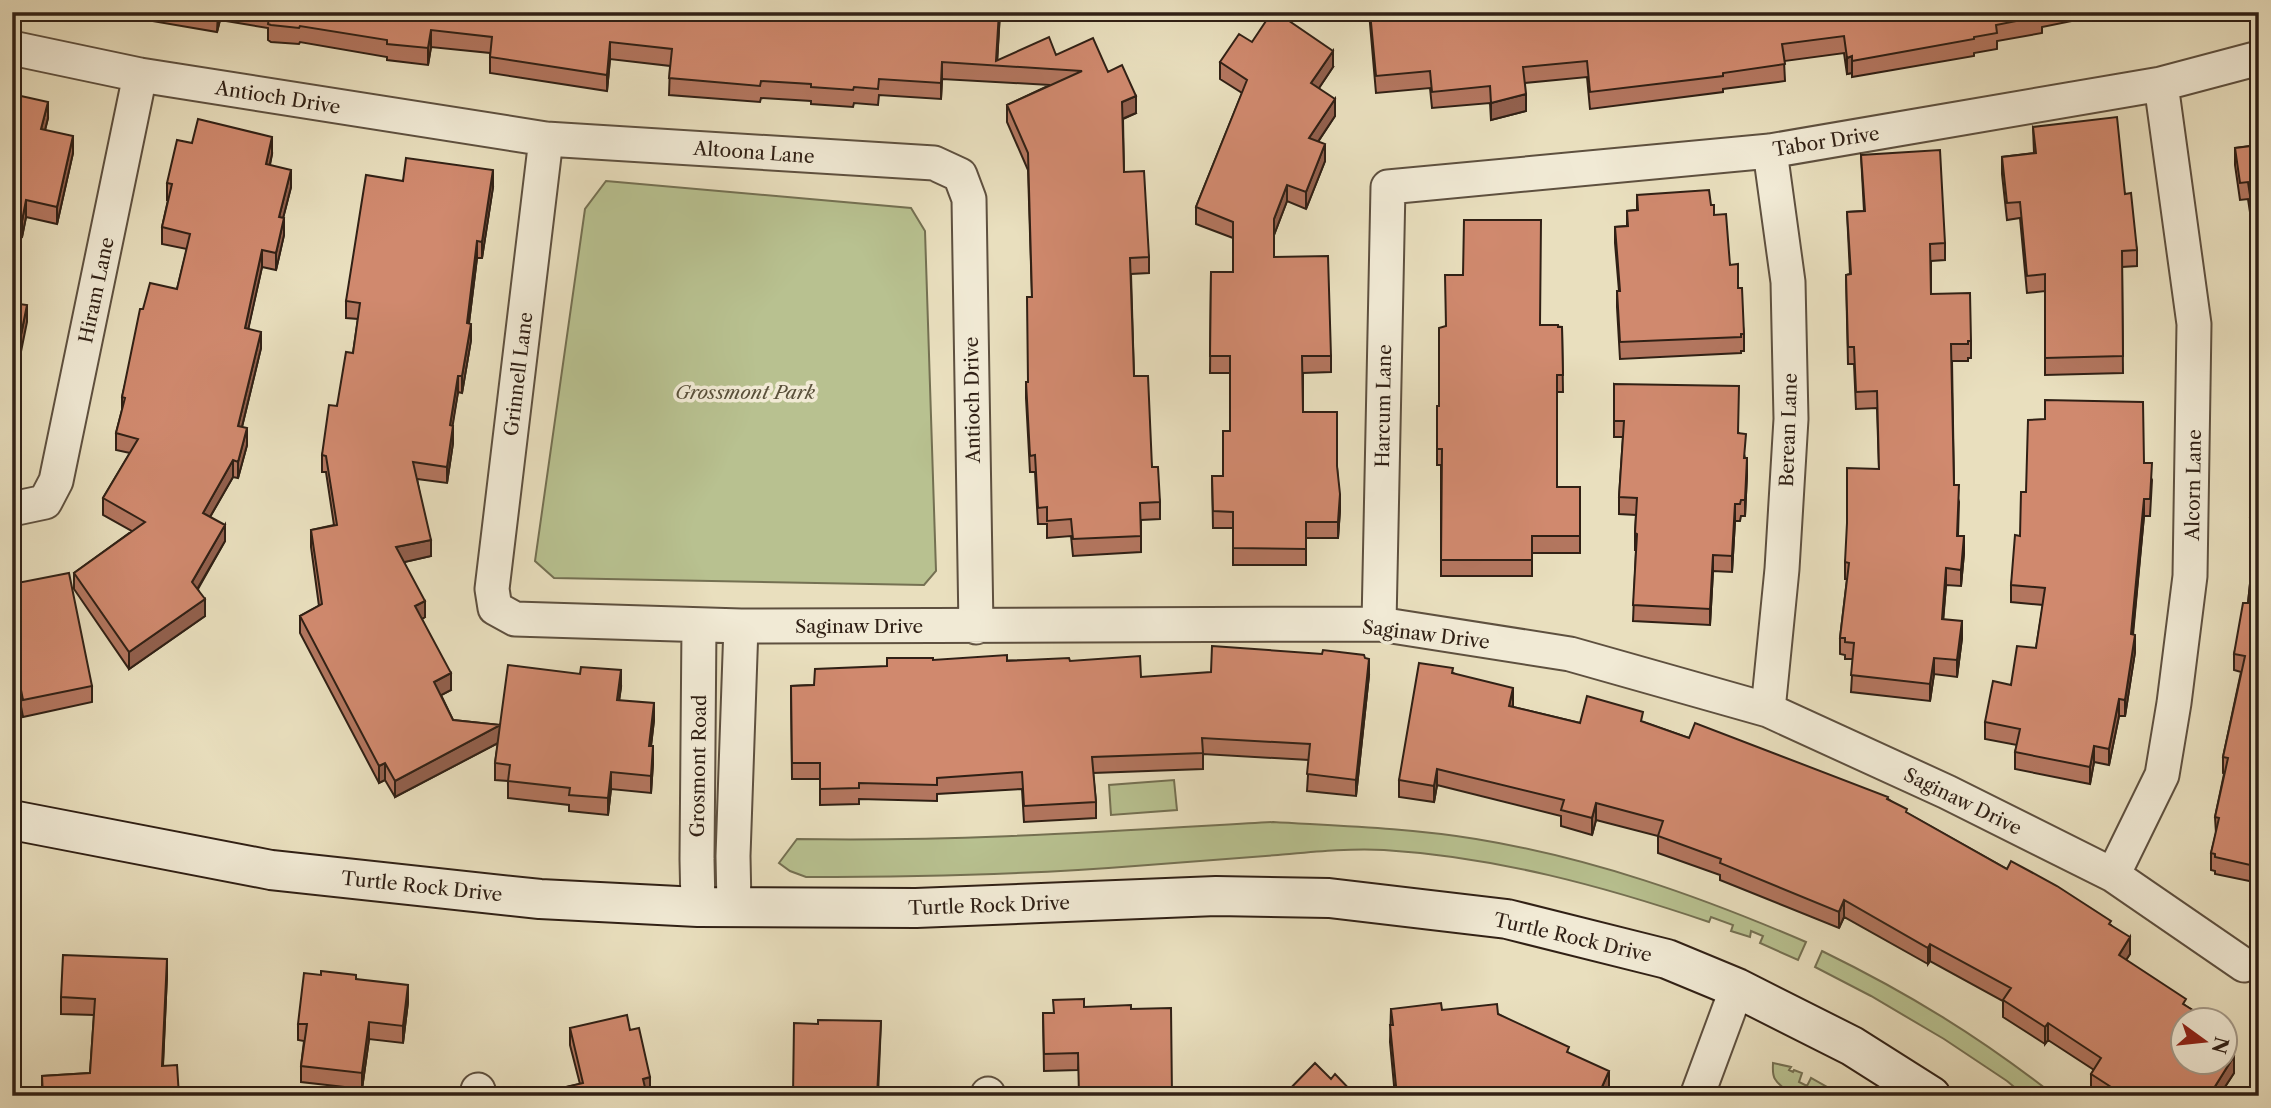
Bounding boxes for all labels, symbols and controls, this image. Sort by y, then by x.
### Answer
street label: Antioch Drive [213,76,342,119]
street label: Tabor Drive [1771,122,1881,161]
street label: Altoona Lane [692,137,815,168]
street label: Hiram Lane [74,235,119,345]
street label: Grinnell Lane [499,311,538,437]
street label: Antioch Drive [960,337,985,464]
street label: Harcum Lane [1371,344,1396,468]
street label: Berean Lane [1775,373,1802,488]
park label: Grossmont Park [675,381,815,404]
street label: Alcorn Lane [2181,429,2206,542]
street label: Saginaw Drive [795,615,923,638]
street label: Saginaw Drive [1361,615,1491,654]
street label: Grosmont Road [686,694,711,838]
street label: Saginaw Drive [1900,763,2025,840]
street label: Turtle Rock Drive [340,867,504,906]
street label: Turtle Rock Drive [908,891,1070,920]
street label: Turtle Rock Drive [1492,908,1654,967]
north arrow [2170,1006,2240,1076]
text: N [2207,1034,2233,1056]

